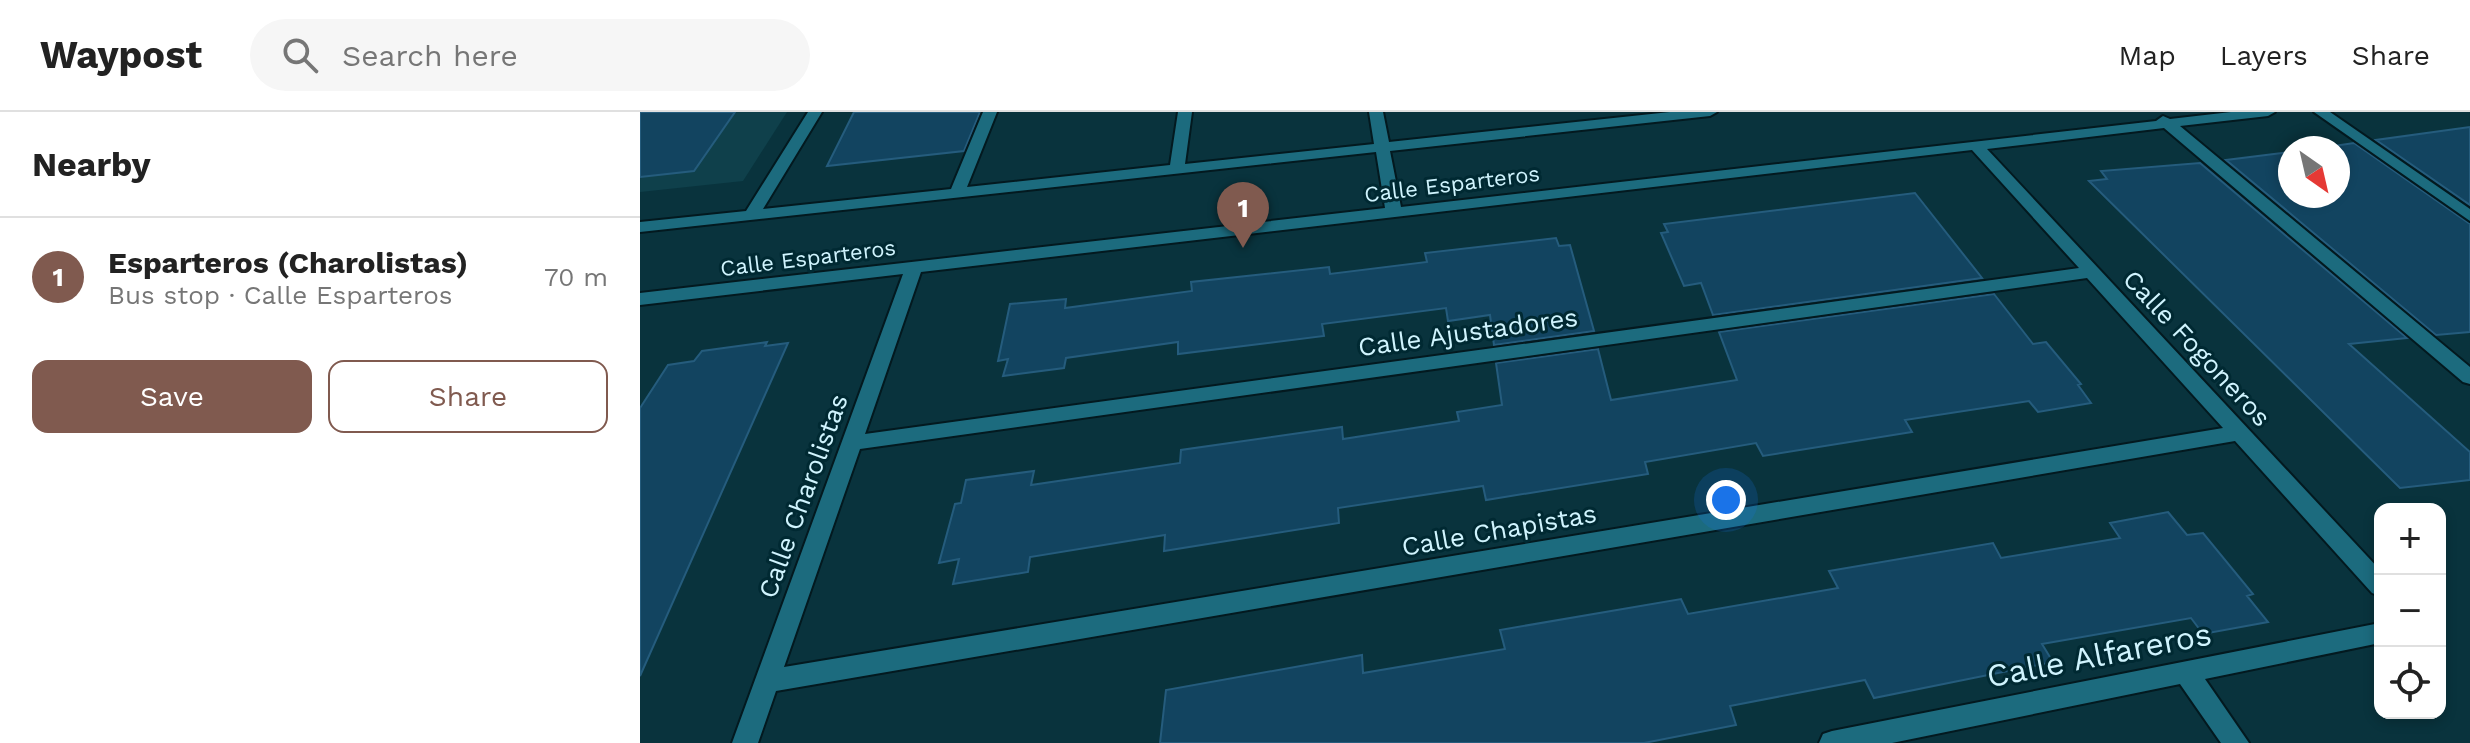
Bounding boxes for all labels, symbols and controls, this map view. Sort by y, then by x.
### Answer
search box [250,19,810,91]
text: Waypost [40,33,202,77]
icon: search [278,33,322,77]
text: Search here [342,38,518,73]
text: Map [2119,39,2176,72]
text: Layers [2220,39,2308,72]
text: Share [2352,39,2430,72]
north arrow [2278,136,2350,208]
text: Nearby [32,144,151,184]
street label: Calle Esparteros [1363,161,1541,207]
pin: 1 [1217,182,1269,248]
street label: Calle Esparteros [719,235,897,281]
text: Esparteros (Charolistas) [108,245,468,280]
text: 1 [52,262,64,292]
text: 70 m [544,262,608,292]
street label: Calle Fogoneros [2117,264,2277,432]
text: Bus stop · Calle Esparteros [108,280,453,310]
street label: Calle Ajustadores [1356,302,1580,362]
button: Save [32,360,312,433]
button: Share [328,360,608,433]
street label: Calle Charolistas [752,390,854,602]
your location [1706,480,1746,520]
street label: Calle Chapistas [1399,498,1599,562]
map controls [2374,503,2446,719]
button: + [2374,503,2446,575]
button: − [2374,575,2446,647]
street label: Calle Alfareros [1983,615,2215,695]
button: locate [2374,647,2446,719]

